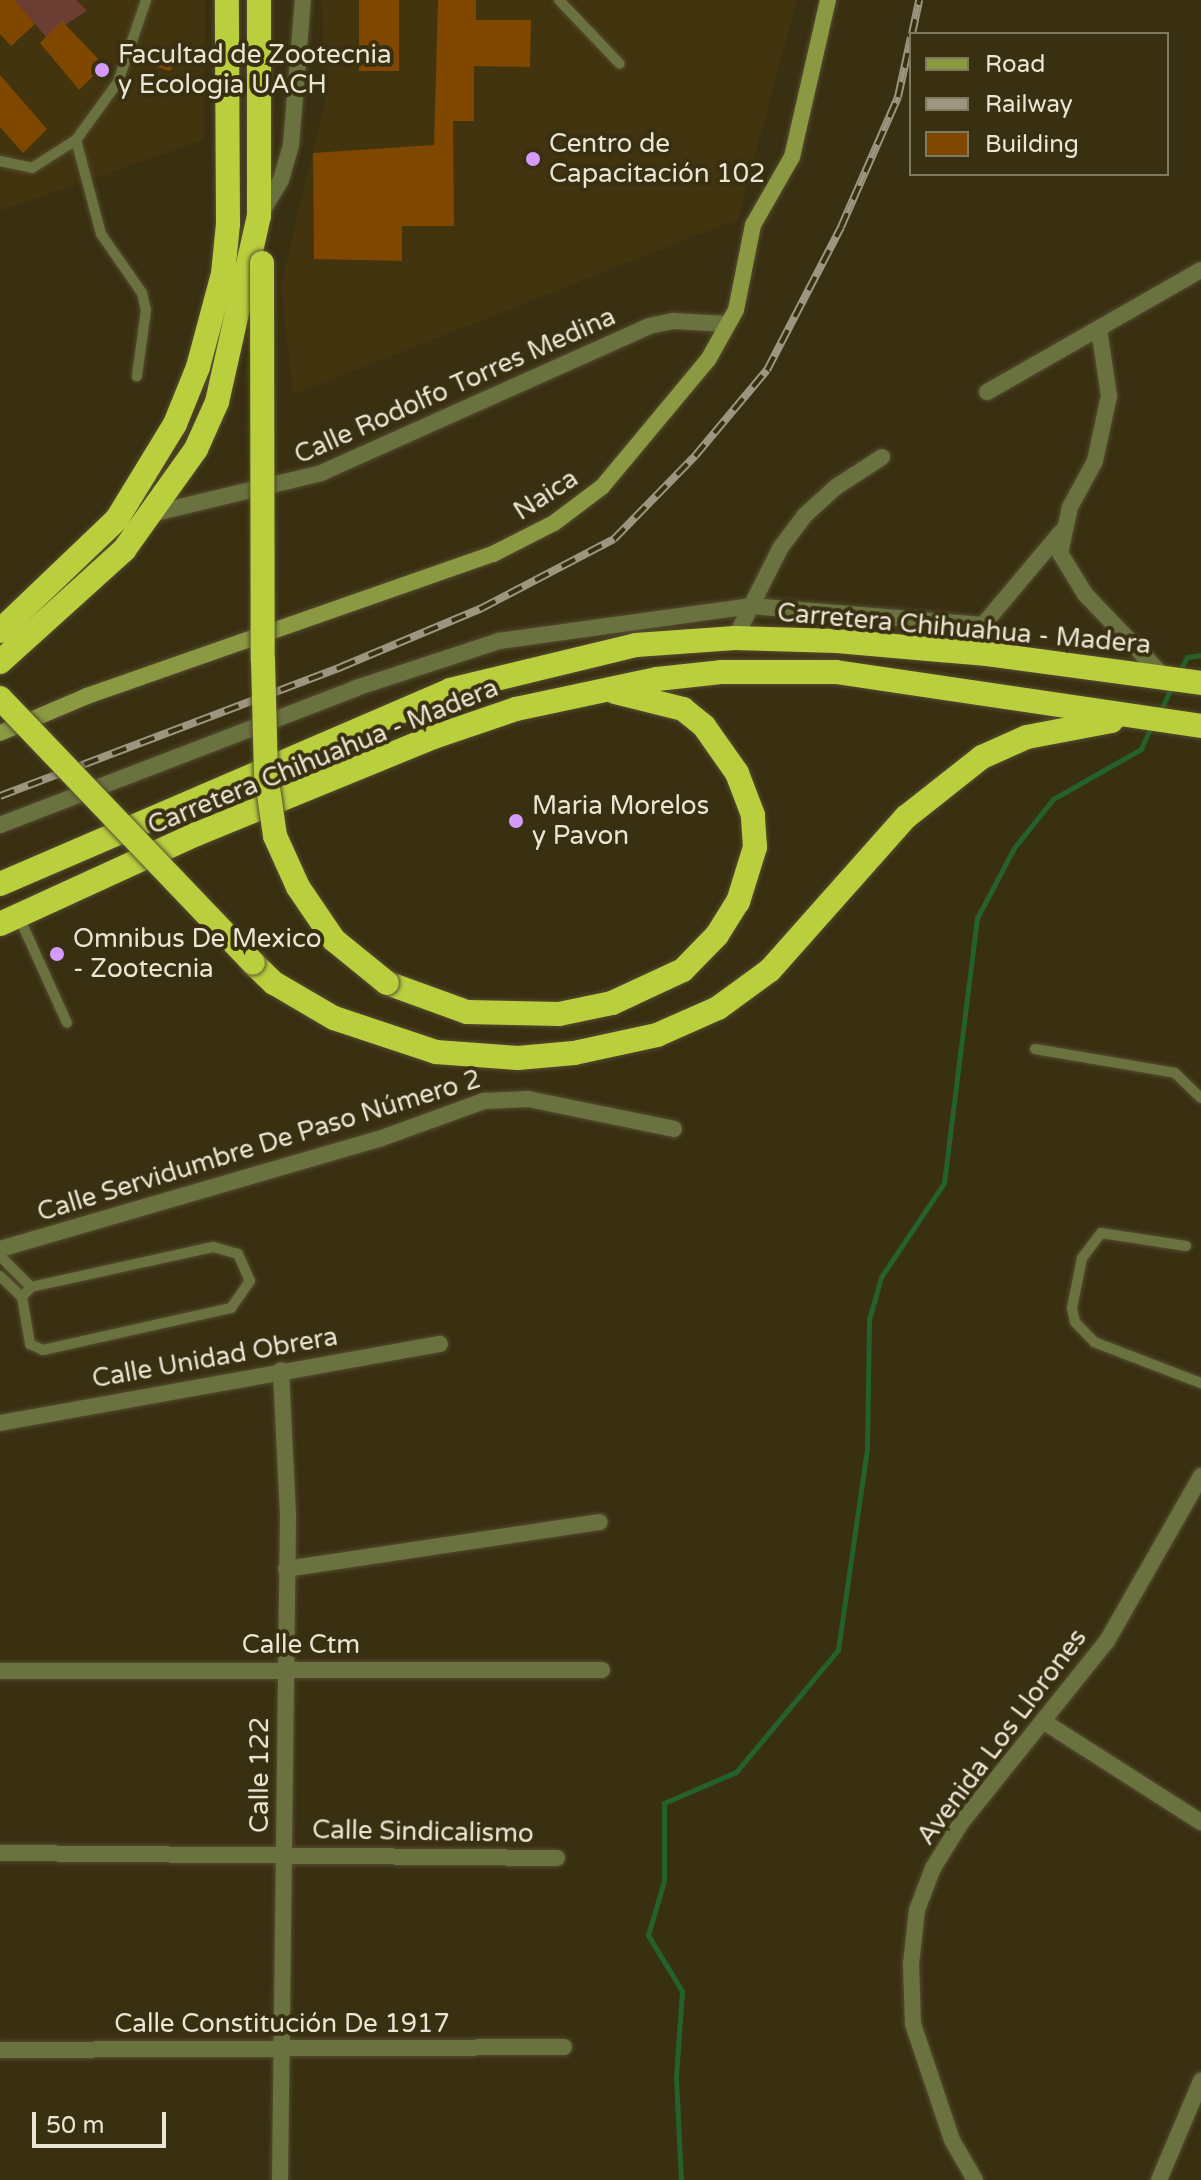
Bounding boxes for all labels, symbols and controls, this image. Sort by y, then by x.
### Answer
legend [909,32,1169,176]
place label: Facultad de Zootecnia y Ecologia UACH [118,39,392,100]
text: Road [985,50,1045,79]
marker: Facultad de Zootecnia y Ecologia UACH [93,61,111,79]
text: Railway [985,90,1073,119]
place label: Centro de Capacitación 102 [549,128,765,190]
text: Building [985,130,1079,159]
marker: Centro de Capacitación 102 [524,150,542,168]
street label: Calle Rodolfo Torres Medina [290,301,620,471]
street label: Naica [508,463,584,527]
street label: Carretera Chihuahua - Madera [776,597,1152,661]
street label: Carretera Chihuahua - Madera [143,672,503,842]
place label: Maria Morelos y Pavon [532,790,709,852]
marker: Maria Morelos y Pavon [507,812,525,830]
place label: Omnibus De Mexico - Zootecnia [73,923,321,984]
marker: Omnibus De Mexico - Zootecnia [48,945,66,963]
street label: Calle Servidumbre De Paso Número 2 [34,1064,484,1228]
street label: Calle Unidad Obrera [90,1321,340,1395]
street label: Avenida Los Llorones [911,1623,1093,1851]
street label: Calle Ctm [242,1629,360,1661]
street label: Calle 122 [244,1717,276,1833]
street label: Calle Sindicalismo [312,1814,534,1850]
street label: Calle Constitución De 1917 [114,2008,450,2040]
scale bar [36,2096,170,2146]
text: 50 m [46,2111,104,2140]

